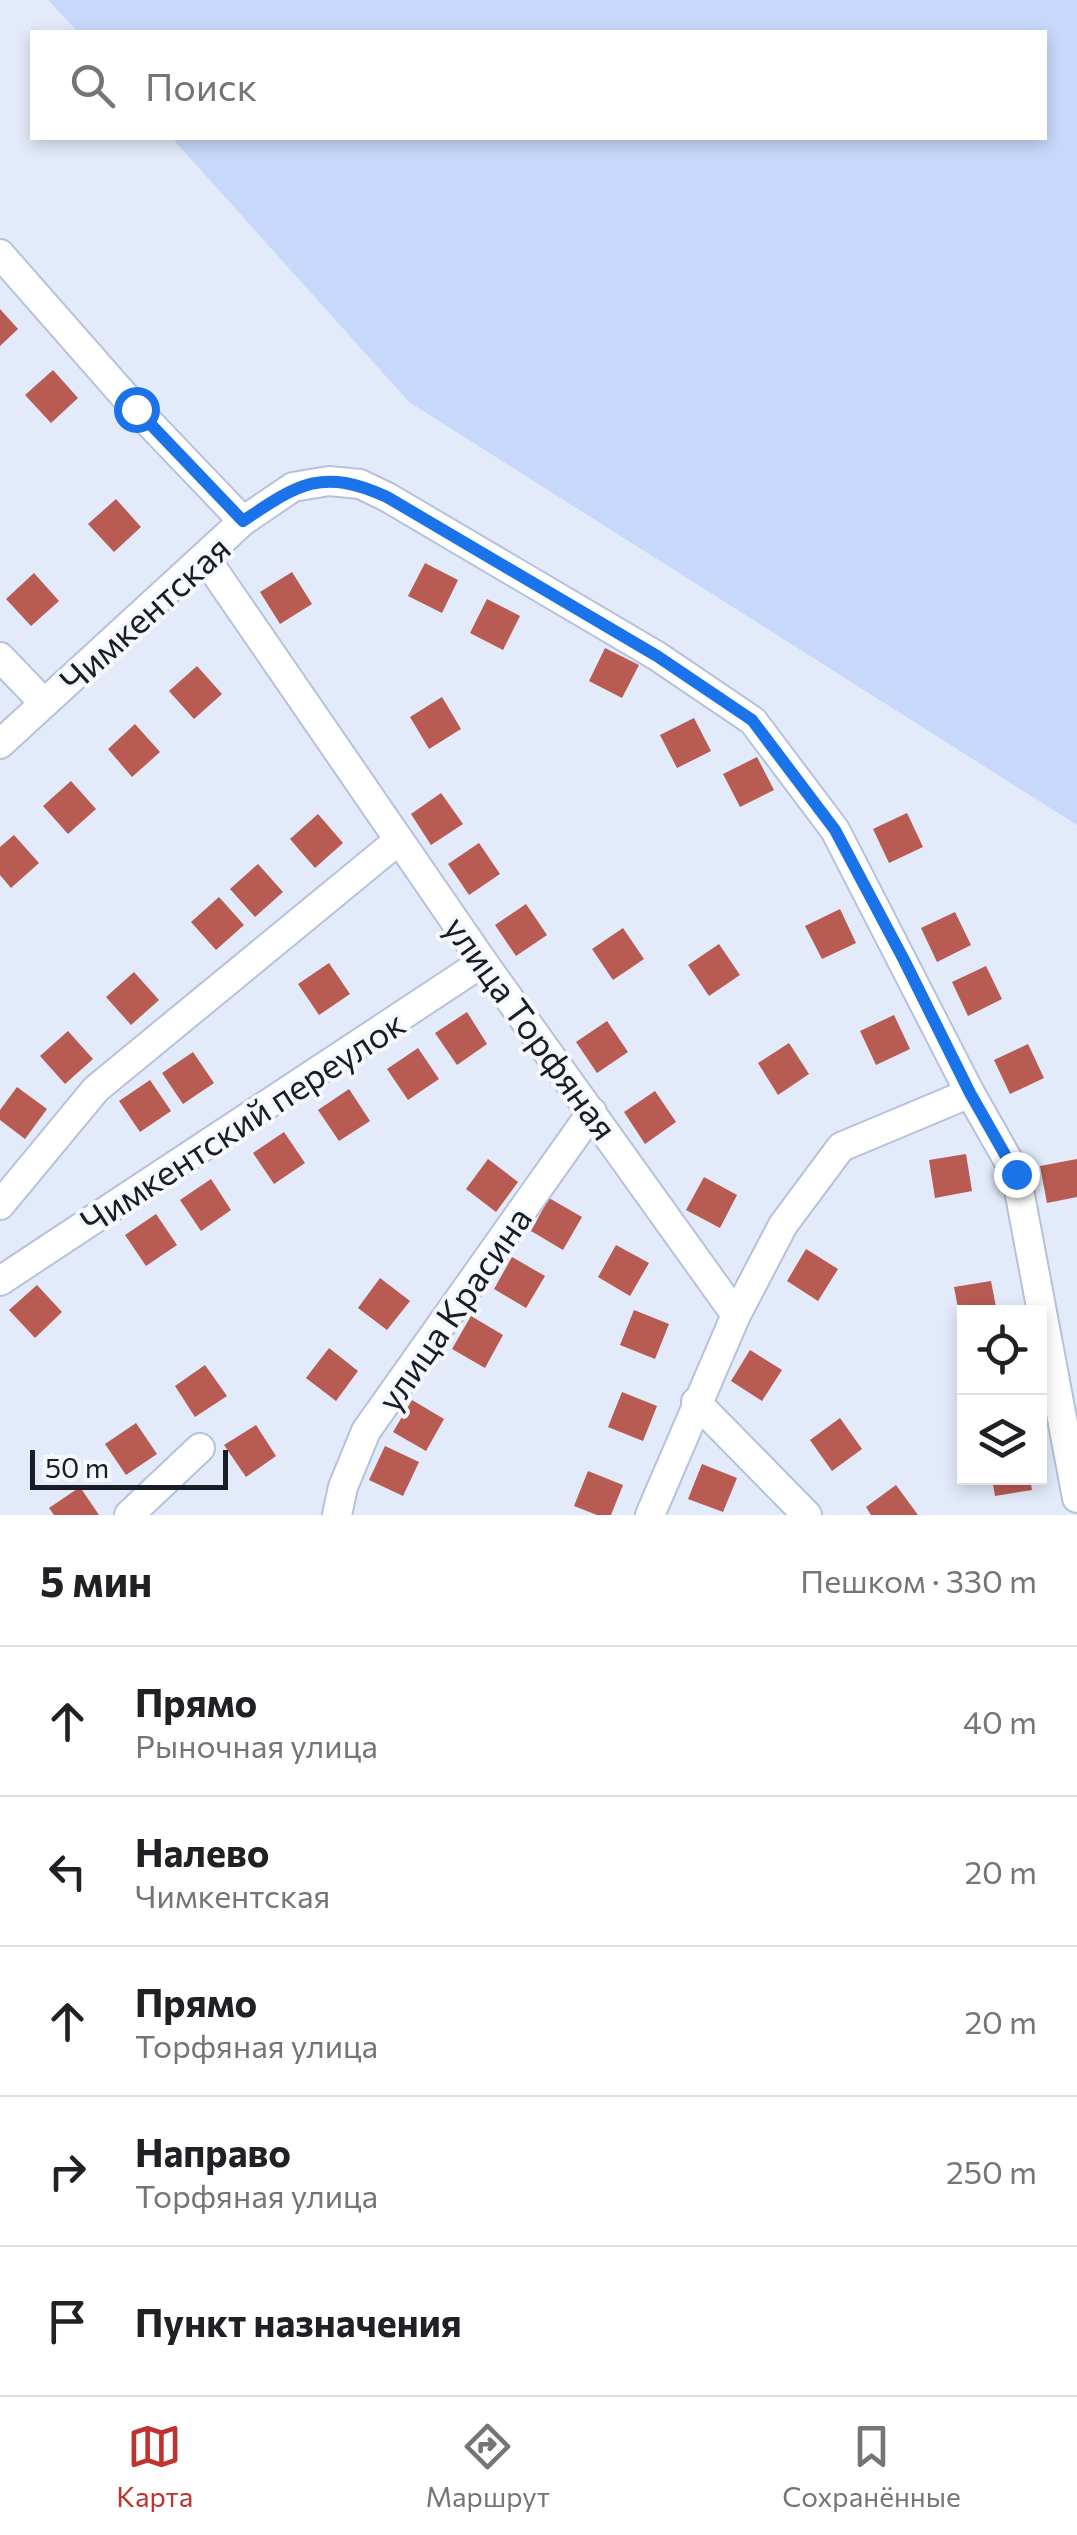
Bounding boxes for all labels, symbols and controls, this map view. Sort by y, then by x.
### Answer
search box [30,30,1047,140]
icon: search [65,58,120,113]
text: Поиск [145,62,257,109]
route start [114,387,160,433]
street label: Чимкентская [50,526,238,700]
street label: улица Торфяная [436,907,628,1147]
street label: Чимкентский переулок [72,1000,412,1242]
route end [994,1152,1040,1198]
street label: улица Красина [367,1197,539,1419]
map controls [957,1305,1047,1485]
button: locate [957,1305,1047,1395]
button: layers [957,1395,1047,1485]
scale bar [30,1445,228,1490]
text: 50 m [45,1450,109,1484]
text: 5 мин [40,1554,152,1606]
text: Пешком · 330 m [800,1560,1037,1600]
text: Прямо [135,1678,257,1725]
icon: ahead [40,1694,95,1749]
text: 40 m [963,1701,1037,1741]
text: Рыночная улица [135,1725,378,1765]
text: Налево [135,1828,269,1875]
icon: left [40,1844,95,1899]
text: 20 m [964,1851,1037,1891]
text: Чимкентская [135,1875,330,1915]
text: Прямо [135,1978,257,2025]
icon: ahead [40,1994,95,2049]
text: 20 m [964,2001,1037,2041]
text: Торфяная улица [135,2025,378,2065]
text: Направо [135,2128,291,2175]
icon: right [40,2144,95,2199]
text: 250 m [946,2151,1037,2191]
text: Торфяная улица [135,2175,378,2215]
icon: arrive [40,2294,95,2349]
text: Пункт назначения [135,2298,462,2345]
tab: Карта [116,2419,193,2513]
tab: Маршрут [426,2419,550,2513]
tab: Сохранённые [782,2419,961,2513]

